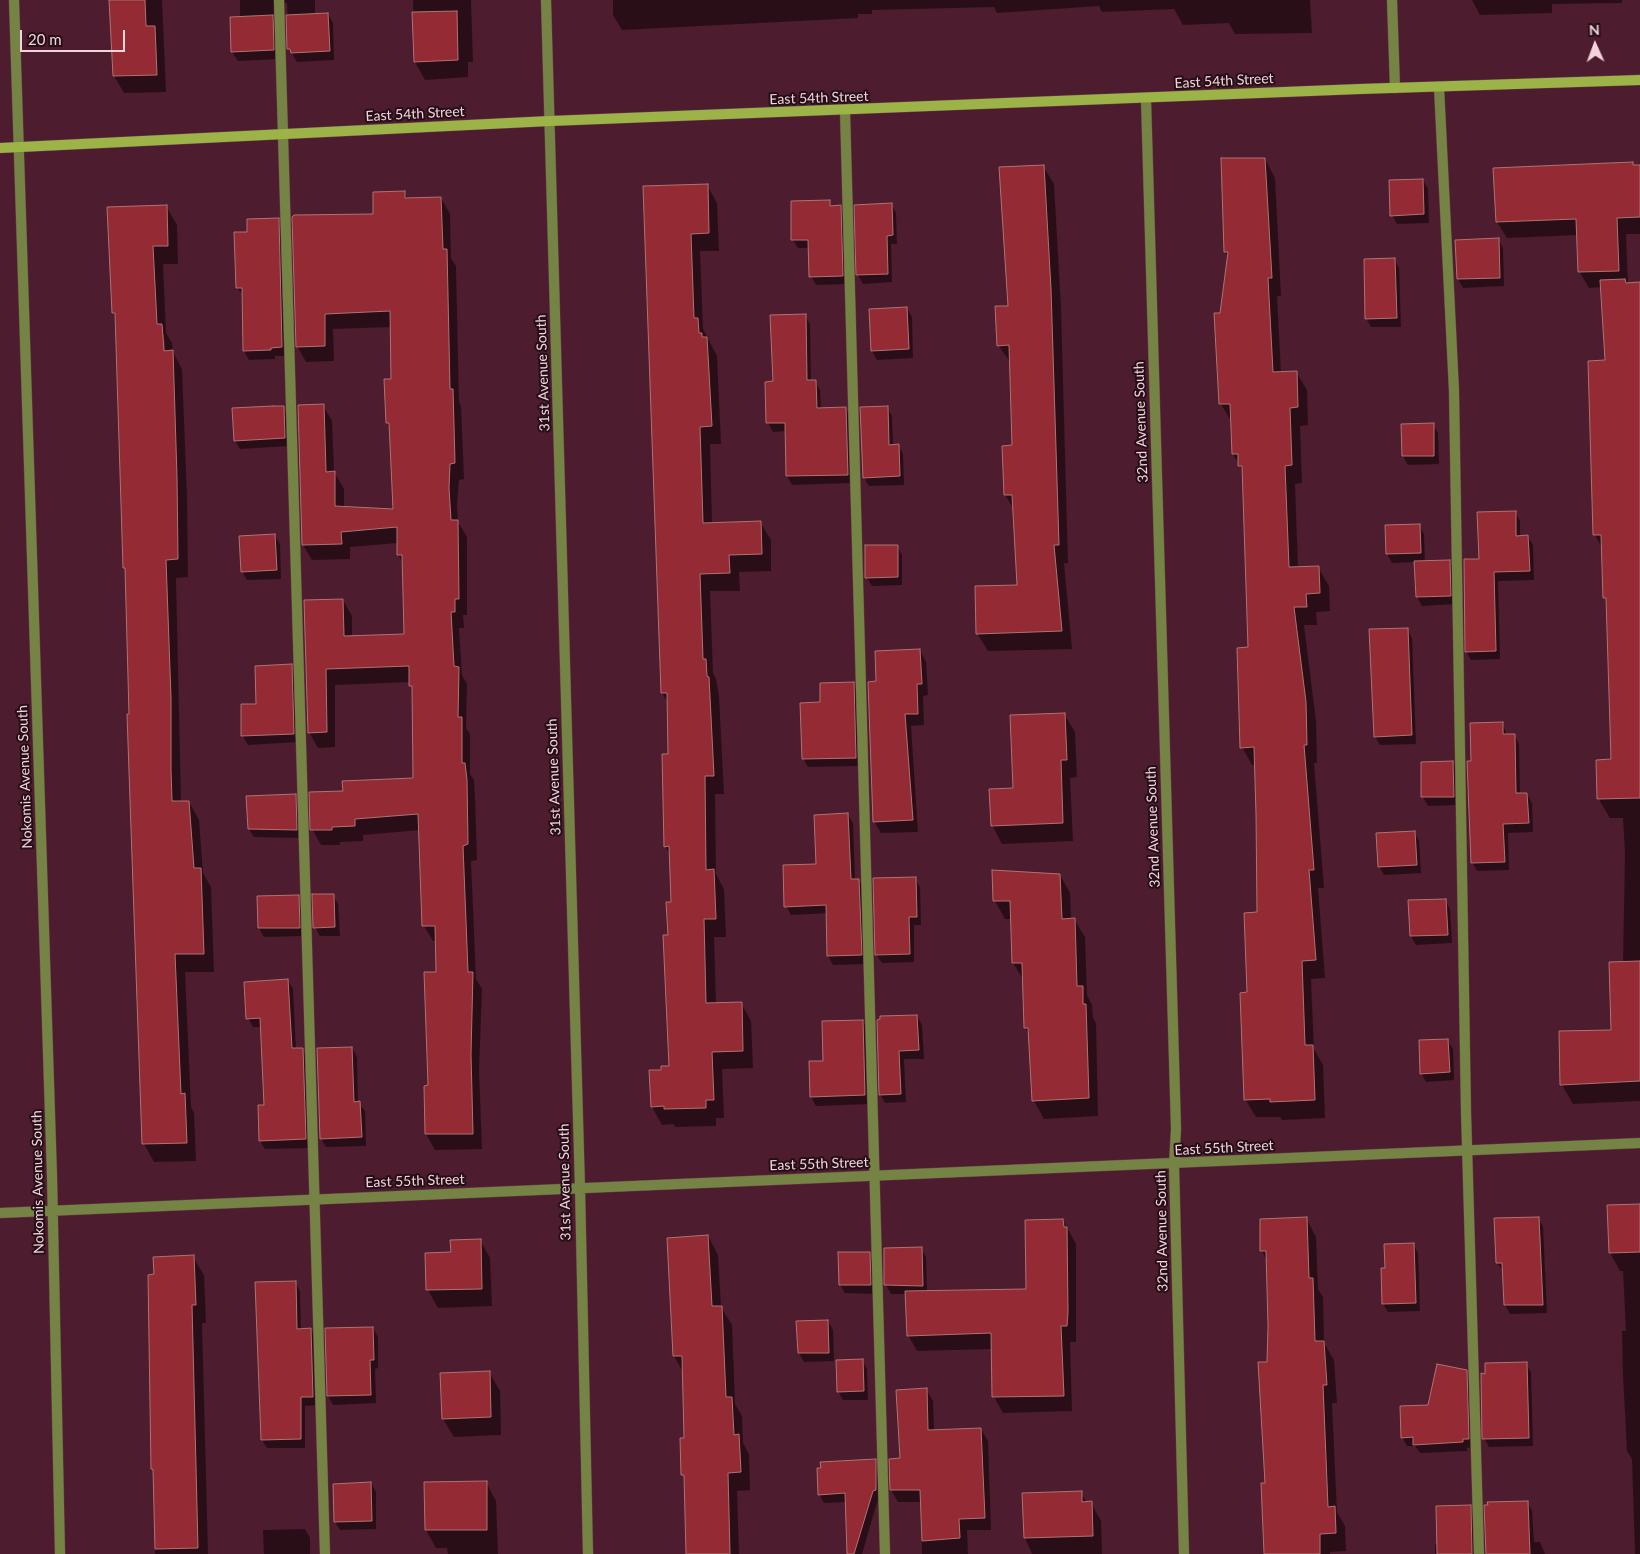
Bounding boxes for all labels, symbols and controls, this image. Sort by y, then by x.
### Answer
scale bar [22,20,128,52]
north arrow [1570,20,1620,70]
text: N [1589,21,1600,38]
text: 20 m [28,30,62,48]
street label: East 54th Street [1174,70,1274,92]
street label: East 54th Street [769,88,869,108]
street label: East 54th Street [365,103,465,125]
street label: 31st Avenue South [533,314,553,432]
street label: 32nd Avenue South [1130,361,1152,483]
street label: Nokomis Avenue South [14,705,36,849]
street label: 31st Avenue South [544,718,564,836]
street label: 32nd Avenue South [1142,766,1164,888]
street label: Nokomis Avenue South [28,1110,48,1254]
street label: 31st Avenue South [556,1123,574,1241]
street label: East 55th Street [1174,1137,1274,1159]
street label: East 55th Street [769,1154,869,1174]
street label: 32nd Avenue South [1153,1170,1171,1292]
street label: East 55th Street [365,1171,465,1191]

